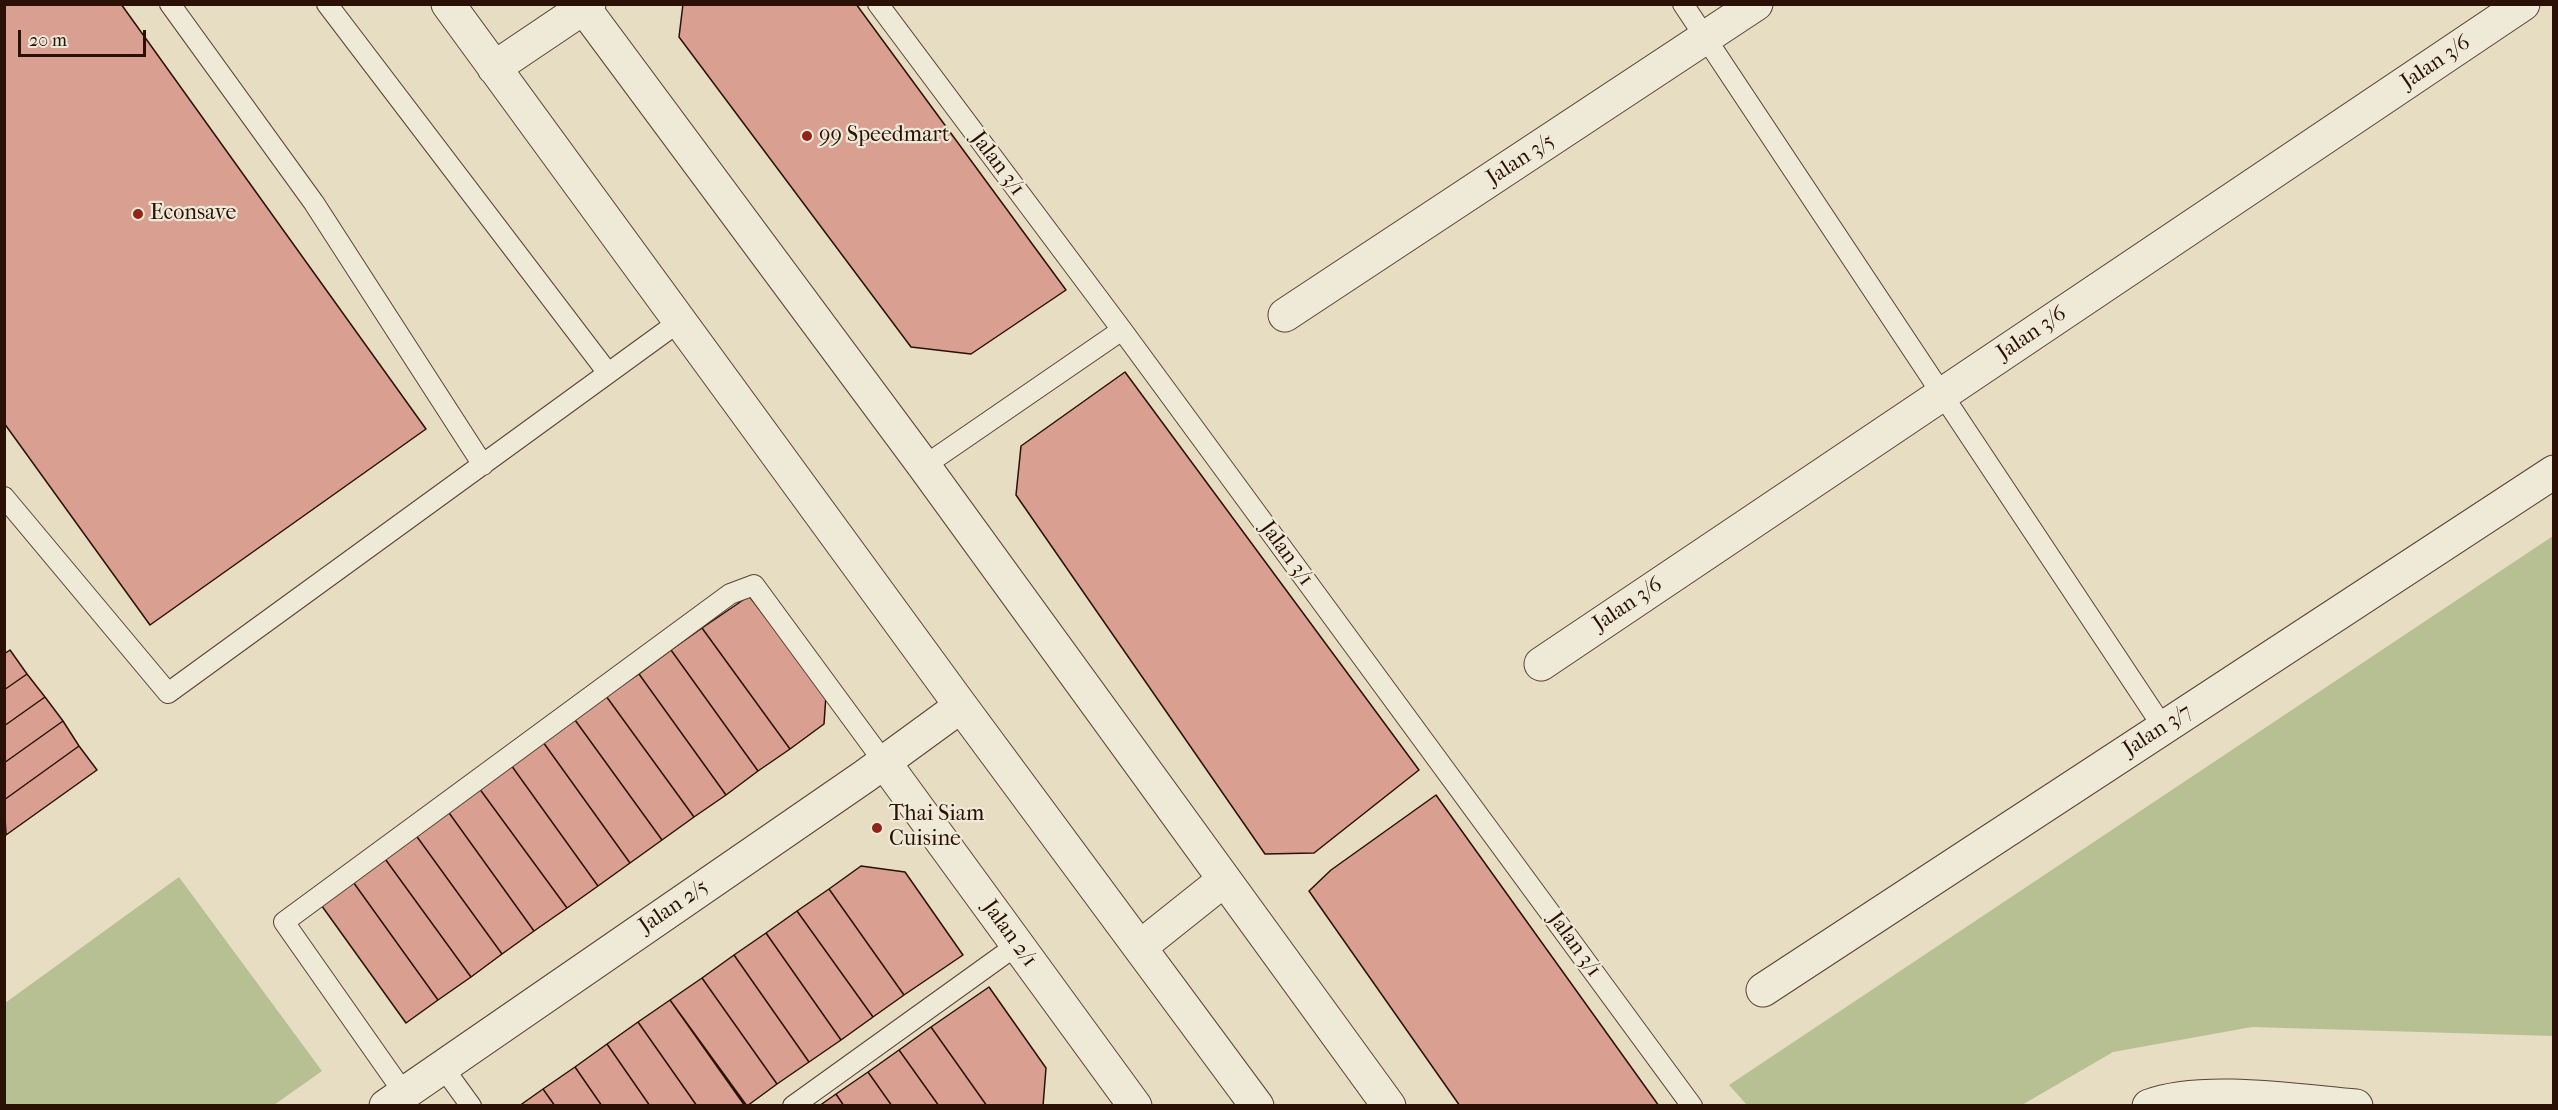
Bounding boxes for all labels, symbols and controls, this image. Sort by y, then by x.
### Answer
scale bar [21,18,148,56]
text: 20 m [29,30,67,51]
street label: Jalan 3/6 [2396,30,2476,96]
place label: 99 Speedmart [819,123,950,149]
street label: Jalan 3/1 [964,127,1030,201]
street label: Jalan 3/5 [1482,128,1560,192]
marker: 99 Speedmart [800,129,814,143]
place label: Econsave [150,201,236,227]
marker: Econsave [131,207,145,221]
street label: Jalan 3/6 [1992,301,2072,367]
street label: Jalan 3/1 [1254,516,1318,592]
street label: Jalan 3/6 [1588,572,1668,638]
street label: Jalan 3/7 [2119,699,2197,763]
place label: Thai Siam Cuisine [889,802,984,854]
marker: Thai Siam Cuisine [870,821,884,835]
street label: Jalan 2/5 [634,874,714,940]
street label: Jalan 2/1 [976,895,1042,973]
street label: Jalan 3/1 [1542,907,1606,983]

